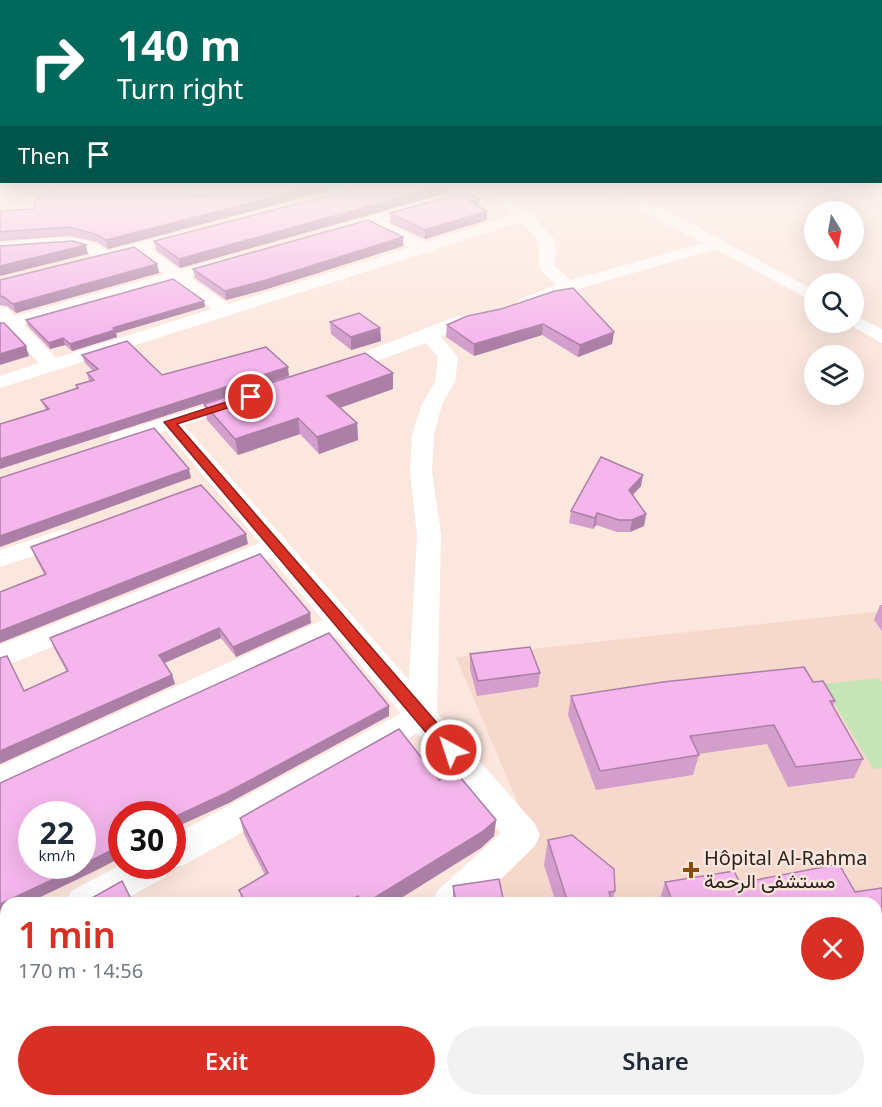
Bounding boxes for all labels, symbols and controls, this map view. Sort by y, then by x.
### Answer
text: 140 m [117,16,241,73]
icon: right [18,24,96,102]
text: Turn right [117,70,243,107]
icon: arrive [82,138,115,171]
text: Then [18,140,70,170]
north arrow [804,201,864,261]
map controls [804,201,864,405]
button: search [804,273,864,333]
button: layers [804,345,864,405]
pin [225,371,276,422]
icon: arrive [234,380,267,413]
position arrow [419,718,483,782]
speed limit sign: 30 [108,801,186,879]
text: 22 [40,812,74,853]
place label: Hôpital Al-Rahma مستشفى الرحمة [704,844,868,894]
text: km/h [39,845,75,865]
marker: Hôpital Al-Rahma مستشفى الرحمة [682,861,700,879]
text: 1 min [18,910,116,959]
button: close [801,917,864,980]
text: 170 m · 14:56 [18,957,143,984]
button: Exit [18,1026,435,1095]
button: Share [447,1026,864,1095]

